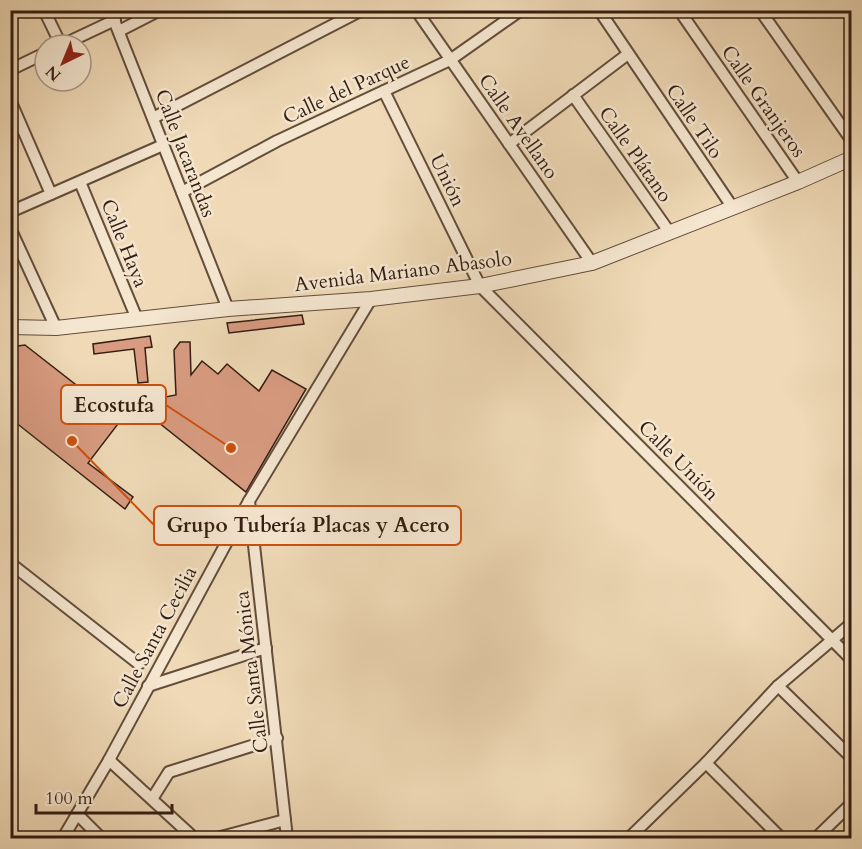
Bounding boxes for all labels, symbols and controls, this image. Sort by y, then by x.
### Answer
north arrow [33,33,93,93]
street label: Calle Granjeros [715,40,812,163]
street label: Calle del Parque [278,48,414,131]
text: N [41,60,66,86]
street label: Calle Avellano [472,68,565,185]
street label: Calle Tilo [660,79,730,164]
street label: Calle Jacarandas [149,85,222,221]
street label: Calle Plátano [593,101,679,208]
street label: Unión [423,149,472,212]
street label: Calle Haya [95,195,155,292]
street label: Avenida Mariano Abasolo [293,245,513,298]
callout: Ecostufa [61,385,166,424]
text: Ecostufa [74,391,155,420]
street label: Calle Unión [632,414,725,507]
callout: Grupo Tubería Placas y Acero [154,506,461,545]
text: Grupo Tubería Placas y Acero [167,511,449,540]
street label: Calle Santa Cecilia [106,561,203,713]
street label: Calle Santa Mónica [228,589,275,755]
scale bar [36,777,172,815]
text: 100 m [45,786,93,811]

